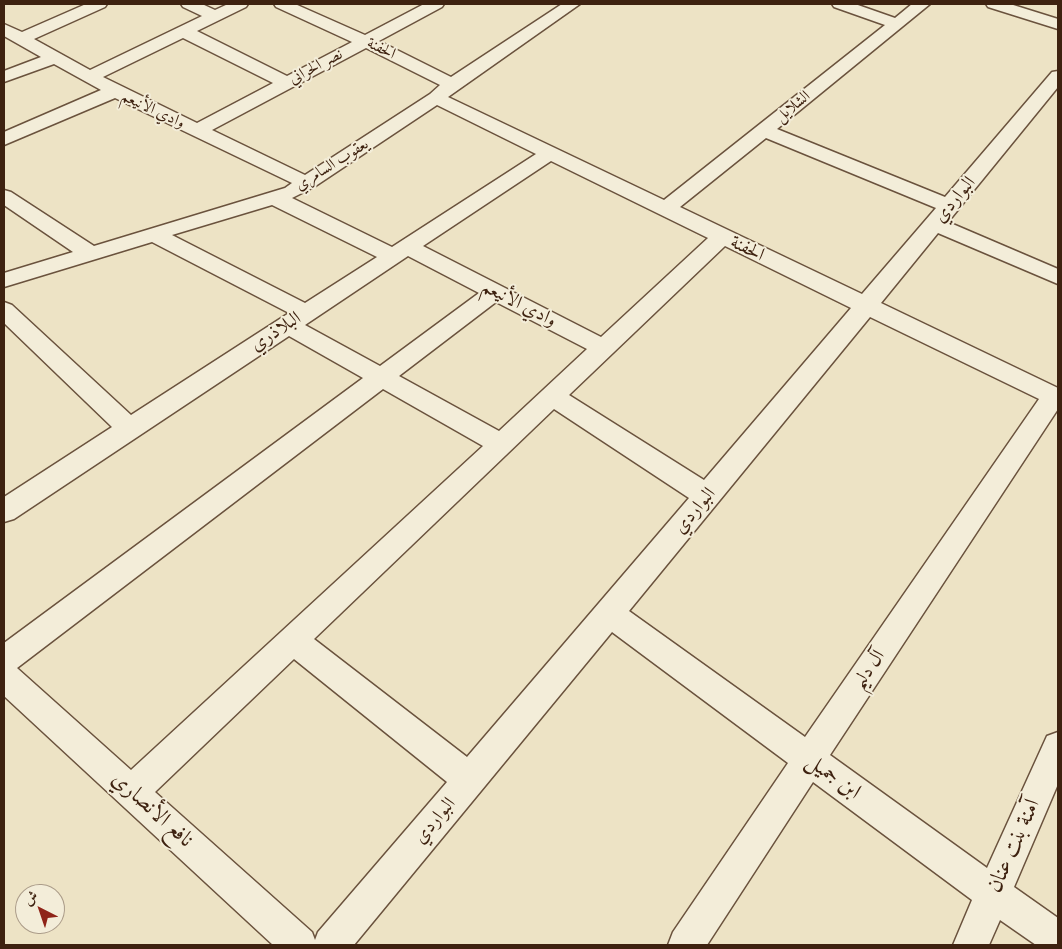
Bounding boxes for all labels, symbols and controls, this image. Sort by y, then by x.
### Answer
street label: الحفنة [363,34,399,64]
street label: نصر الحراني [286,45,346,89]
street label: وادي الأنيعم [118,87,188,133]
street label: الشلايل [772,87,814,127]
street label: يعقوب السامري [292,135,372,195]
street label: البواردي [929,172,981,228]
street label: الحفنة [726,231,768,267]
street label: وادي الأنيعم [478,276,560,332]
street label: البلاذري [246,307,306,357]
street label: البواردي [669,483,721,539]
street label: آل دليم [848,646,890,694]
street label: ابن جميل [800,748,866,806]
street label: نافع الأنصاري [106,766,198,854]
street label: البواردي [409,793,461,849]
street label: آمنة بنت عنان [982,795,1046,897]
north arrow [15,884,65,934]
text: ش [20,887,41,909]

